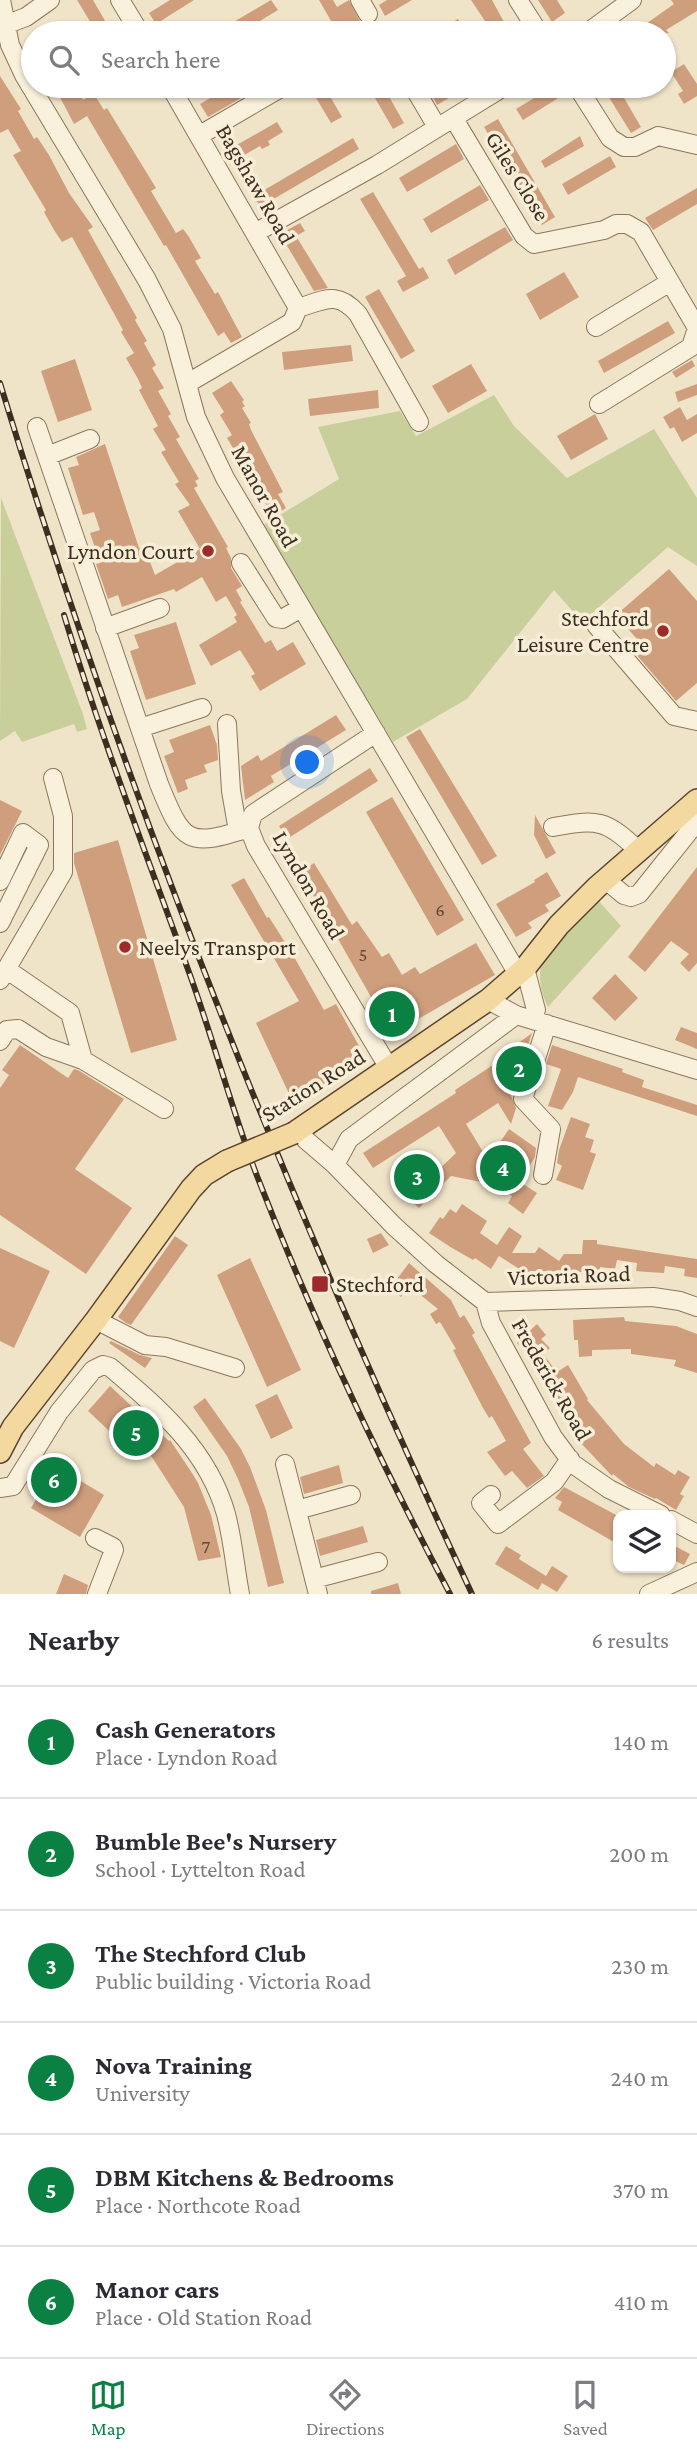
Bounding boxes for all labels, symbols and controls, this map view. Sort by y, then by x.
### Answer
search box [21,21,676,98]
icon: search [45,41,83,79]
text: Search here [101,45,220,74]
street label: Bagshaw Road [211,119,301,249]
street label: Giles Close [480,127,556,225]
street label: Manor Road [226,440,304,552]
place label: Lyndon Court [67,538,194,564]
marker: Lyndon Court [200,543,216,559]
place label: Stechford Leisure Centre [517,605,649,657]
marker: Stechford Leisure Centre [655,623,671,639]
your location [290,745,324,779]
street label: Lyndon Road [268,826,350,944]
house number: 6 [435,899,445,920]
place label: Neelys Transport [139,934,296,960]
marker: Neelys Transport [117,939,133,955]
house number: 5 [359,944,367,965]
pin: 1 [369,988,415,1040]
street label: Station Road [256,1043,370,1127]
pin: 2 [496,1043,542,1095]
pin: 4 [480,1142,526,1194]
pin: 3 [394,1151,440,1203]
street label: Victoria Road [507,1260,631,1290]
place label: Stechford [336,1271,424,1297]
marker: Stechford [310,1274,330,1294]
street label: Frederick Road [507,1313,597,1445]
pin: 5 [113,1407,159,1459]
pin: 6 [31,1454,77,1506]
map controls [613,1510,676,1573]
button: layers [613,1510,676,1573]
house number: 7 [202,1536,211,1557]
text: Nearby [28,1623,119,1656]
text: 6 results [592,1627,669,1653]
text: Cash Generators [95,1715,276,1744]
text: 1 [47,1729,55,1755]
text: 140 m [614,1729,669,1755]
text: Place · Lyndon Road [95,1744,278,1770]
text: Bumble Bee's Nursery [95,1827,336,1856]
text: 2 [45,1841,57,1867]
text: 200 m [609,1841,669,1867]
text: School · Lyttelton Road [95,1856,306,1882]
text: The Stechford Club [95,1939,306,1968]
text: 3 [45,1953,57,1979]
text: 230 m [611,1953,669,1979]
text: Public building · Victoria Road [95,1968,371,1994]
text: Nova Training [95,2051,252,2080]
text: 4 [45,2065,57,2091]
text: 240 m [610,2065,669,2091]
text: University [95,2080,190,2106]
text: DBM Kitchens & Bedrooms [95,2163,394,2192]
text: 5 [45,2177,57,2203]
text: 370 m [612,2177,669,2203]
text: Place · Northcote Road [95,2192,301,2218]
text: Manor cars [95,2275,219,2304]
text: 6 [45,2289,57,2315]
text: 410 m [614,2289,669,2315]
text: Place · Old Station Road [95,2304,312,2330]
tab: Map [89,2376,127,2439]
tab: Directions [306,2376,385,2439]
tab: Saved [563,2376,608,2439]

